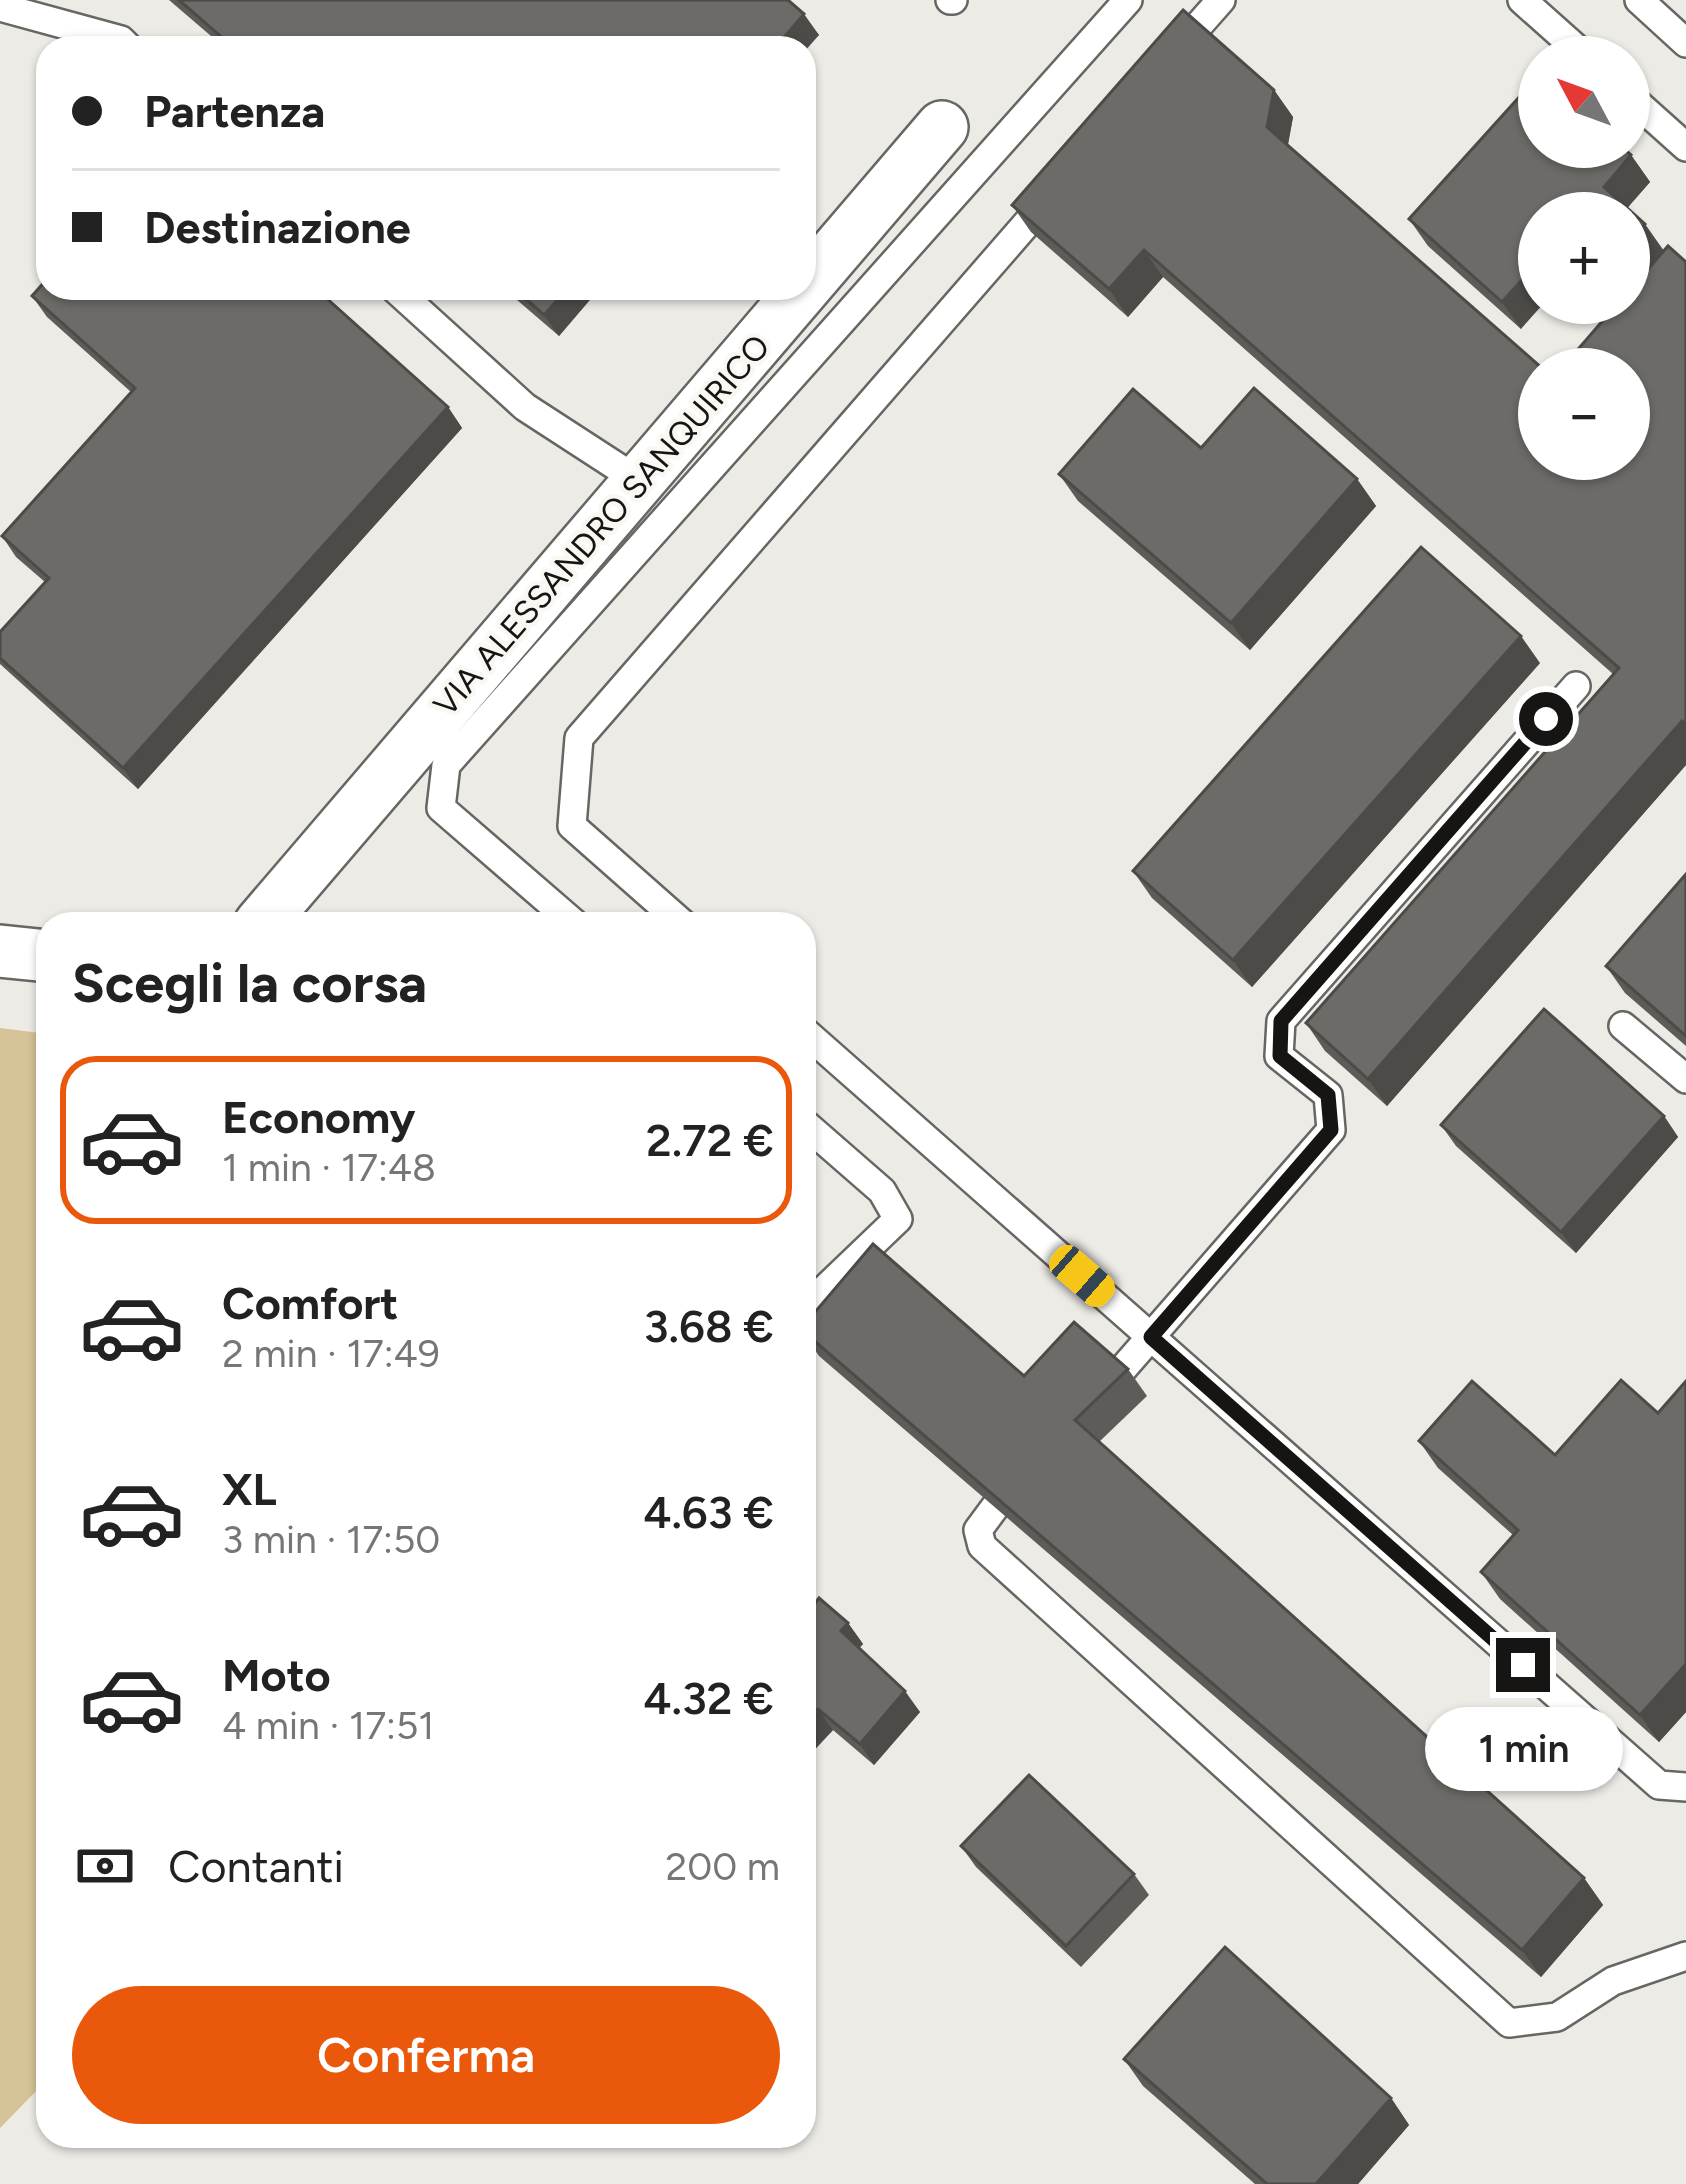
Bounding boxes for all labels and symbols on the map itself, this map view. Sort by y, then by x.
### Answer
north arrow [1518,36,1650,168]
street label: VIA ALESSANDRO SANQUIRICO [425,327,777,724]
route start [1519,692,1573,746]
car [1043,1239,1121,1313]
route end [1496,1638,1550,1692]
callout: 1 min [1424,1707,1622,1791]

